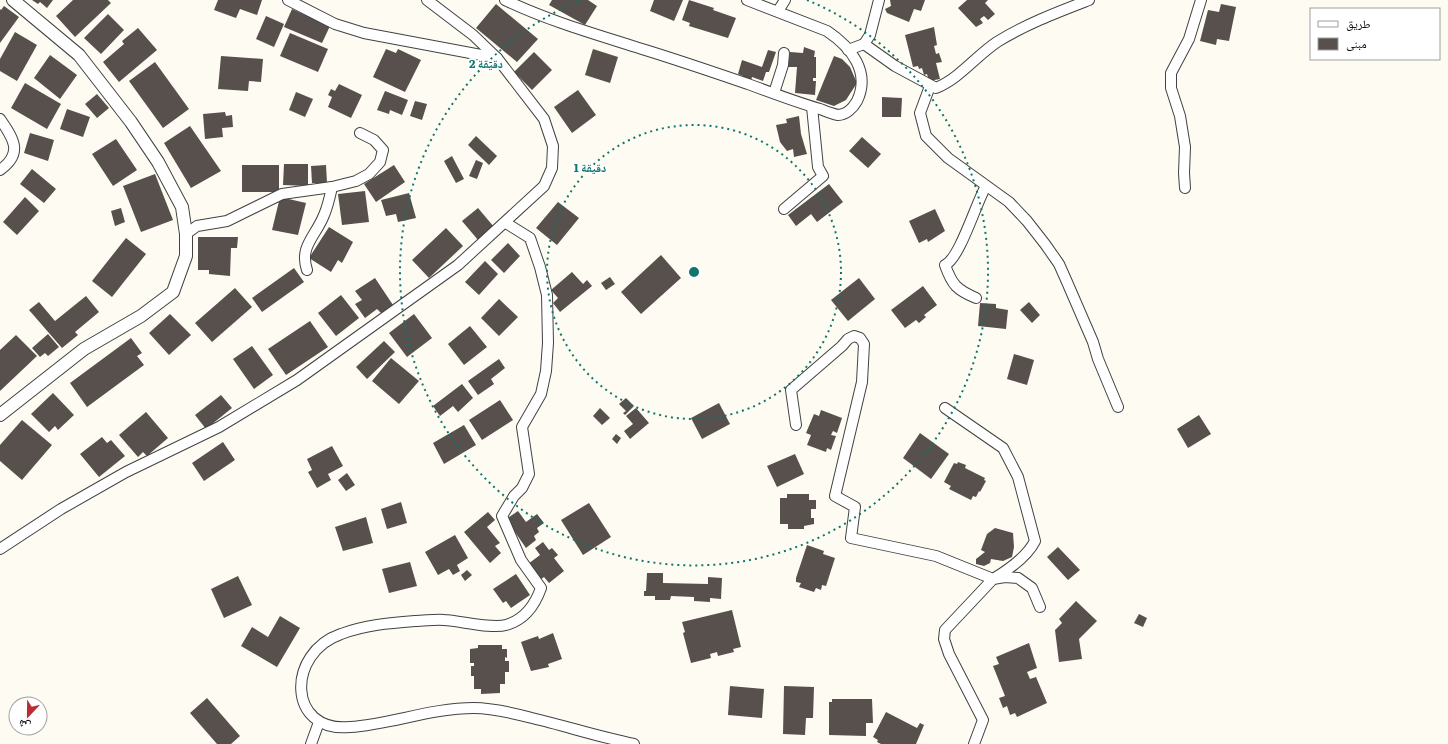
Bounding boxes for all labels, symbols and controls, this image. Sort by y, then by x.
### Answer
legend [1310,8,1440,60]
text: طريق [1346,14,1371,32]
text: مبنى [1346,34,1367,52]
text: 2 دقيقة [469,54,503,72]
text: 1 دقيقة [574,158,606,176]
centre of rings [687,265,701,279]
north arrow [8,696,48,736]
text: ش [15,716,33,736]

